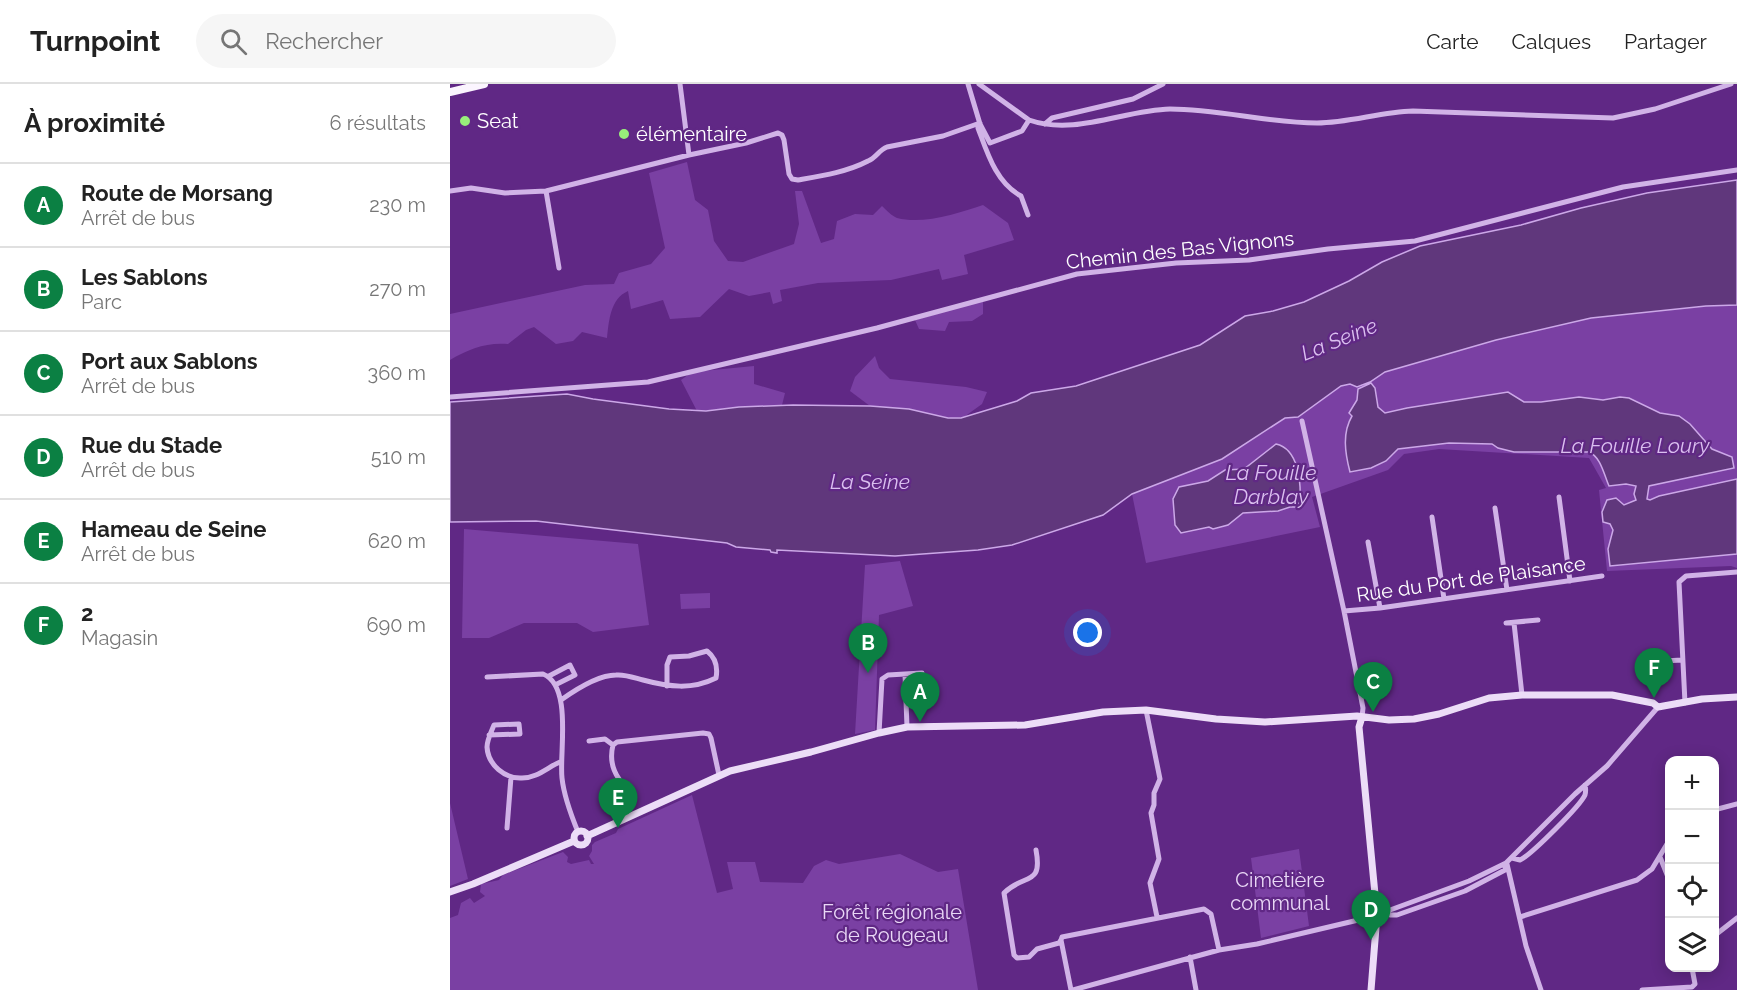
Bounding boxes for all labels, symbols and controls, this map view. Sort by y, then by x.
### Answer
search box [196,14,616,68]
text: Turnpoint [30,25,160,58]
icon: search [217,25,250,58]
text: Rechercher [265,28,383,54]
text: Carte [1426,29,1479,54]
text: Calques [1512,29,1591,54]
text: Partager [1624,29,1707,54]
text: À proximité [24,108,165,138]
place label: Seat [477,109,519,133]
text: 6 résultats [330,111,426,135]
marker: Seat [458,114,472,128]
place label: élémentaire [636,122,747,146]
marker: élémentaire [617,127,631,141]
text: Route de Morsang [81,180,273,206]
text: A [37,193,50,217]
text: 230 m [369,193,426,217]
text: Arrêt de bus [81,206,195,230]
street label: Chemin des Bas Vignons [1065,226,1295,274]
text: Les Sablons [81,264,208,290]
text: B [37,277,50,301]
text: 270 m [369,277,426,301]
text: Parc [81,290,122,314]
water label: La Seine [1297,312,1381,366]
text: Port aux Sablons [81,348,258,374]
text: C [37,361,50,385]
text: 360 m [368,361,426,385]
text: Arrêt de bus [81,374,195,398]
text: Rue du Stade [81,432,222,458]
water label: La Fouille Loury [1561,433,1710,458]
text: D [36,445,51,469]
text: 510 m [371,445,426,469]
text: Arrêt de bus [81,458,195,482]
water label: La Fouille Darblay [1225,460,1317,509]
water label: La Seine [830,469,910,494]
text: Hameau de Seine [81,516,266,542]
text: E [37,529,50,553]
text: 620 m [368,529,426,553]
text: Arrêt de bus [81,542,195,566]
street label: Rue du Port de Plaisance [1355,551,1587,607]
text: 2 [81,600,93,626]
text: F [38,613,49,637]
text: 690 m [367,613,426,637]
your location [1073,618,1102,647]
pin: B [848,624,888,673]
text: Magasin [81,626,158,650]
pin: F [1634,648,1674,698]
pin: C [1354,662,1392,712]
pin: A [900,672,940,722]
map controls [1665,756,1719,972]
button: + [1665,756,1719,810]
pin: E [598,778,638,828]
button: − [1665,810,1719,864]
button: locate [1665,864,1719,918]
park label: Cimetière communal [1230,868,1330,915]
pin: D [1352,890,1390,940]
park label: Forêt régionale de Rougeau [822,900,962,947]
button: layers [1665,918,1719,972]

